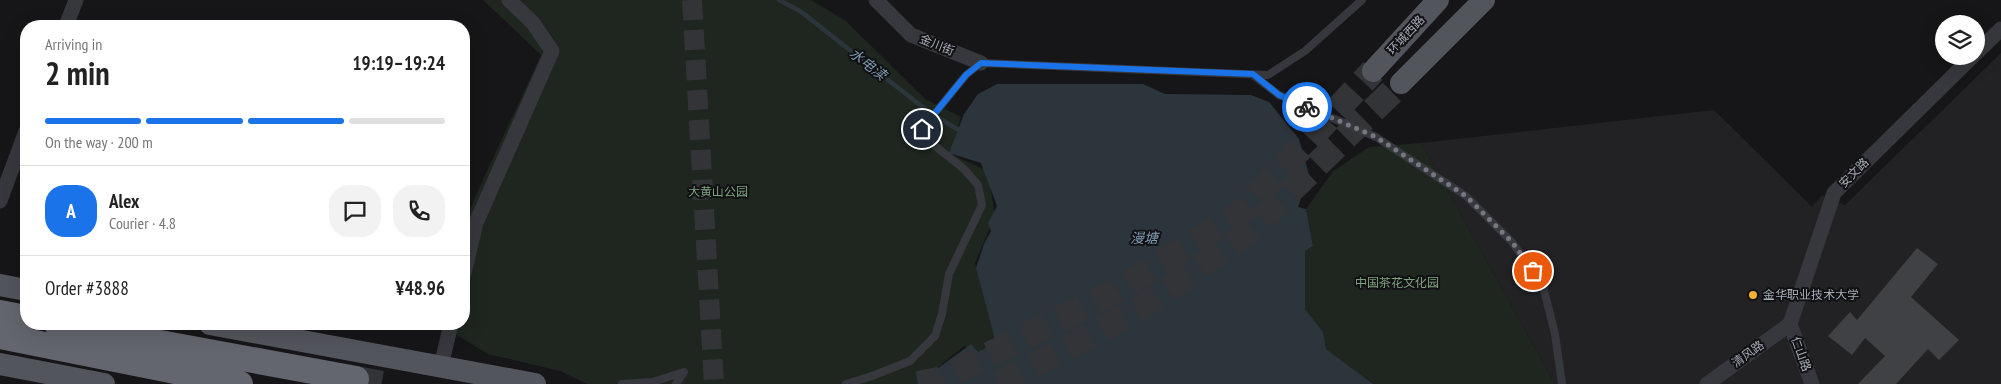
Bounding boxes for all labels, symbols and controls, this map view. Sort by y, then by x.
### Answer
street label: 环城西路 [1384,12,1427,57]
map controls [1935,15,1985,65]
button: layers [1935,15,1985,65]
street label: 金川街 [918,31,957,58]
text: Arriving in [45,34,102,54]
water label: 水电渎 [846,44,892,85]
text: 19:19–19:24 [352,51,445,75]
text: 2 min [45,52,110,94]
courier [1282,82,1332,132]
icon: bike [1293,93,1321,121]
pin [901,108,943,150]
icon: home [908,115,936,143]
text: On the way · 200 m [45,132,153,152]
street label: 安文路 [1836,155,1872,191]
park label: 大黄山公园 [688,184,748,199]
button: chat [329,185,381,237]
button: phone [393,185,445,237]
text: Alex [109,189,139,213]
text: A [66,199,76,223]
text: Courier · 4.8 [109,213,176,233]
water label: 漫塘 [1130,229,1160,247]
pin [1512,250,1554,292]
icon: bag [1519,257,1547,285]
park label: 中国茶花文化园 [1355,275,1439,290]
text: Order #3888 [45,276,129,300]
text: ¥48.96 [396,276,445,300]
place label: 金华职业技术大学 [1763,287,1859,302]
marker: 金华职业技术大学 [1747,289,1759,301]
street label: 仁山路 [1788,334,1815,373]
street label: 清风路 [1729,337,1767,370]

